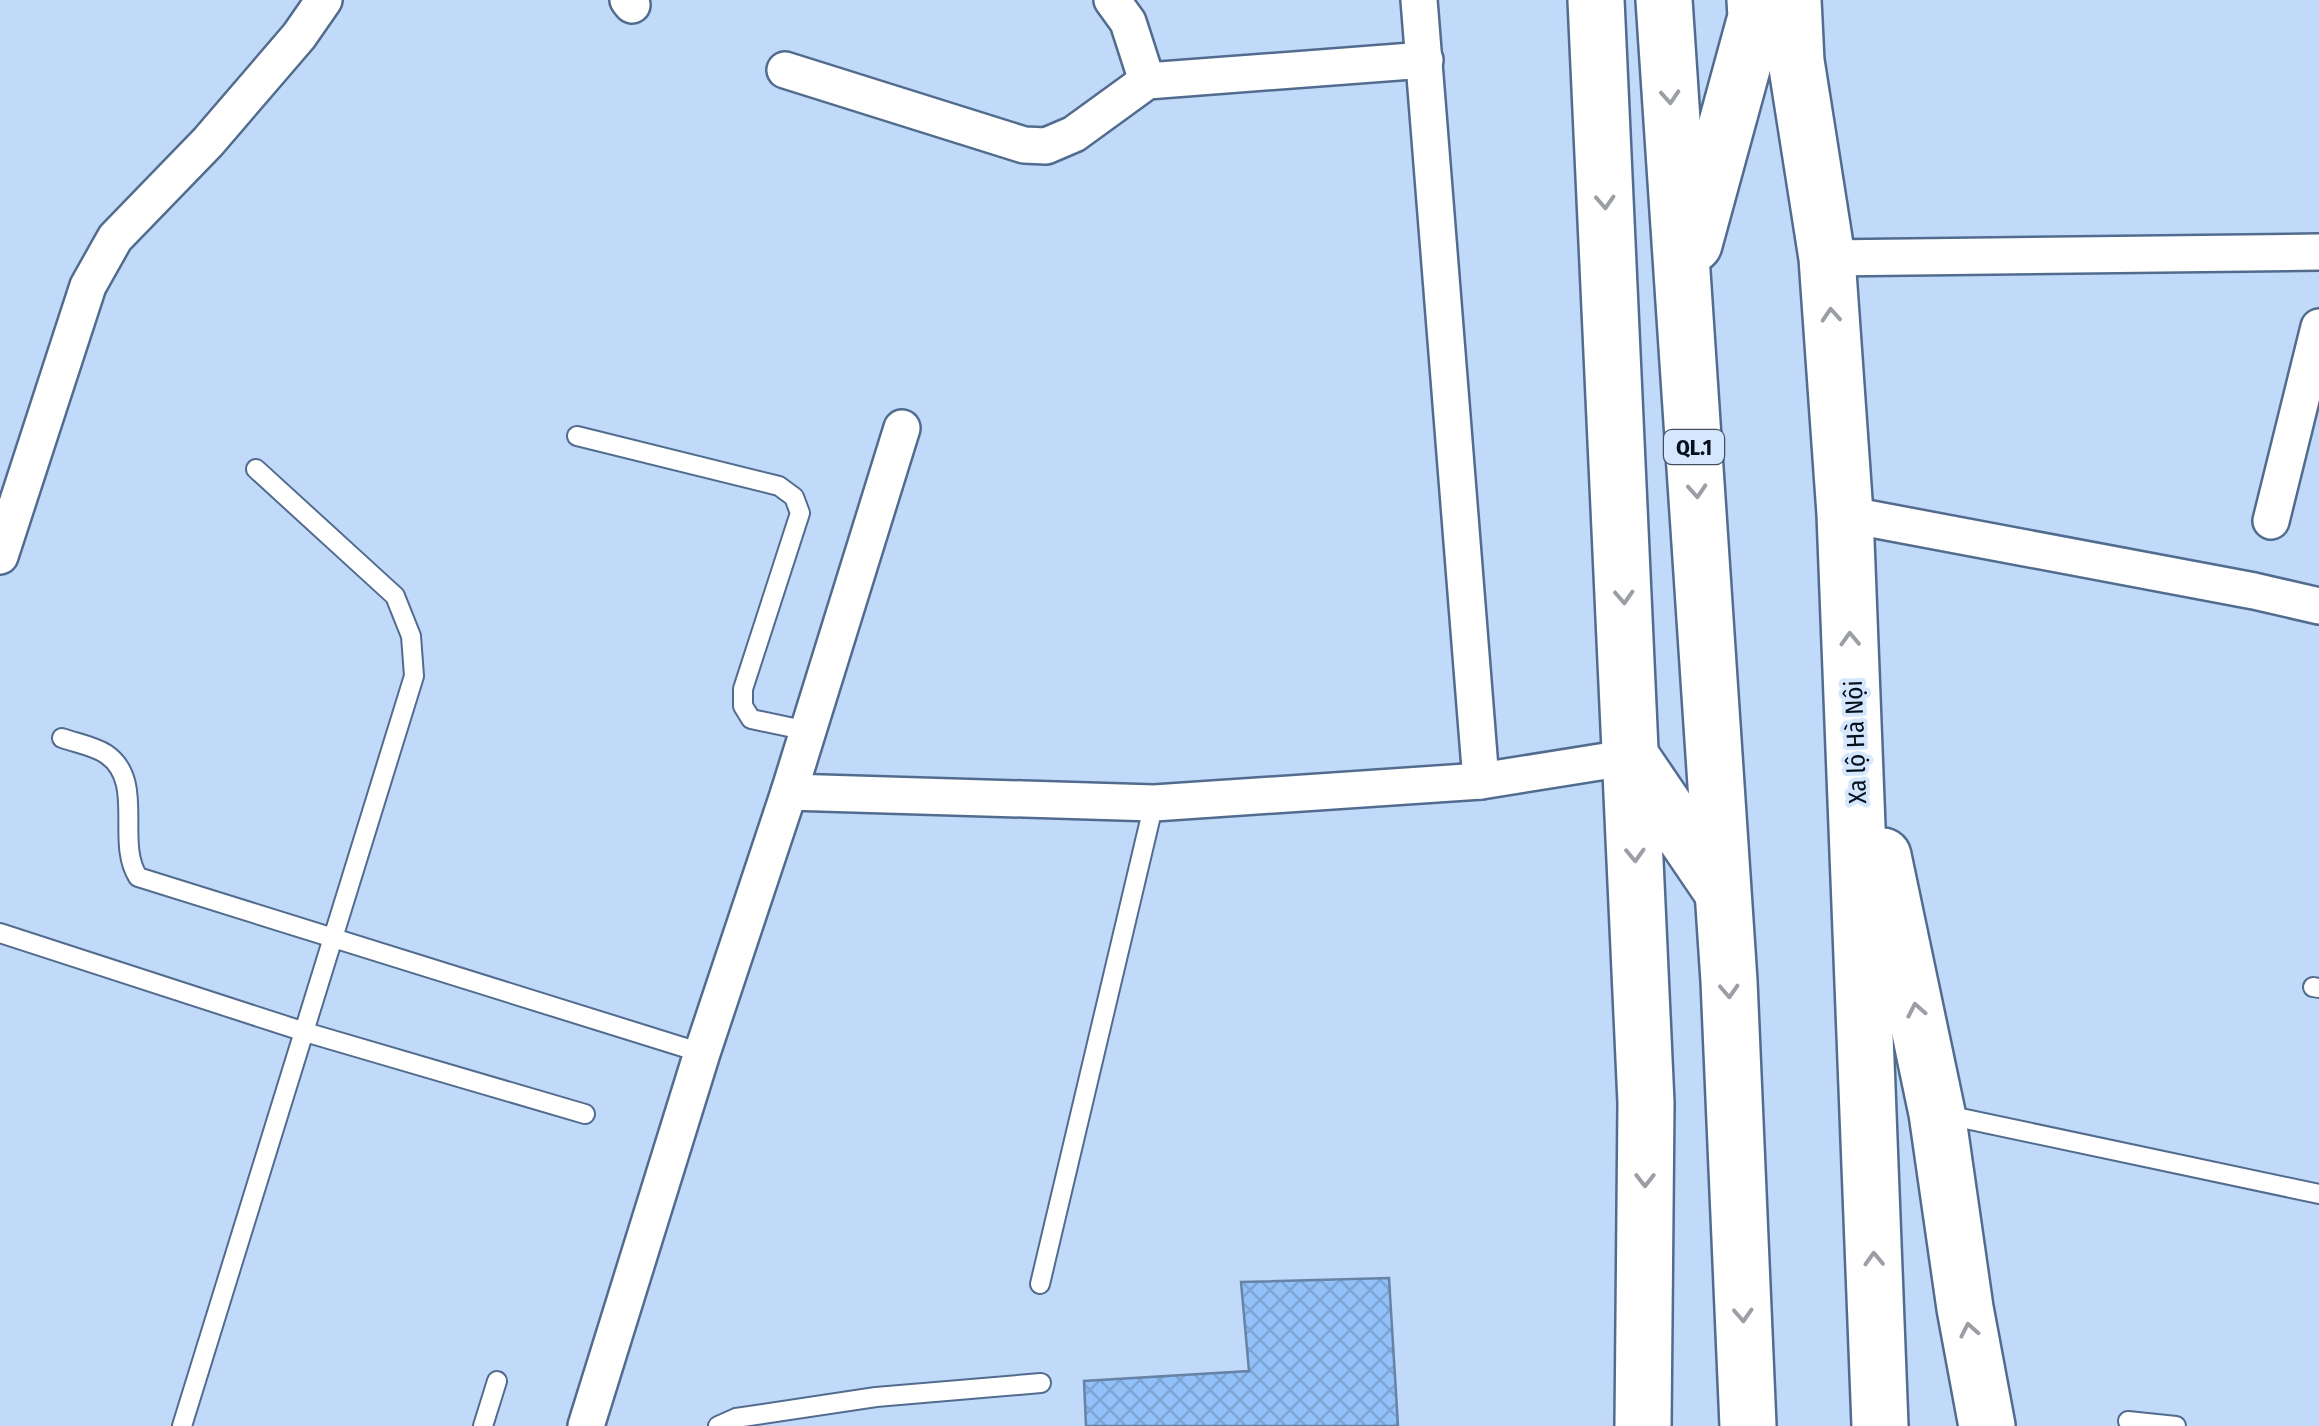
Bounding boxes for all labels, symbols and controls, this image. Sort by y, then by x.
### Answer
one-way arrow [1659,90,1680,106]
one-way arrow [1594,195,1615,211]
one-way arrow [1821,306,1843,322]
road number: QL.1 [1664,430,1724,464]
one-way arrow [1686,484,1707,500]
one-way arrow [1613,589,1634,605]
one-way arrow [1840,631,1861,647]
street label: Xa lộ Hà Nội [1839,680,1873,804]
one-way arrow [1624,847,1645,863]
one-way arrow [1718,983,1739,999]
one-way arrow [1907,1001,1928,1018]
one-way arrow [1634,1172,1656,1188]
one-way arrow [1863,1250,1884,1266]
one-way arrow [1733,1308,1754,1324]
one-way arrow [1959,1322,1980,1338]

